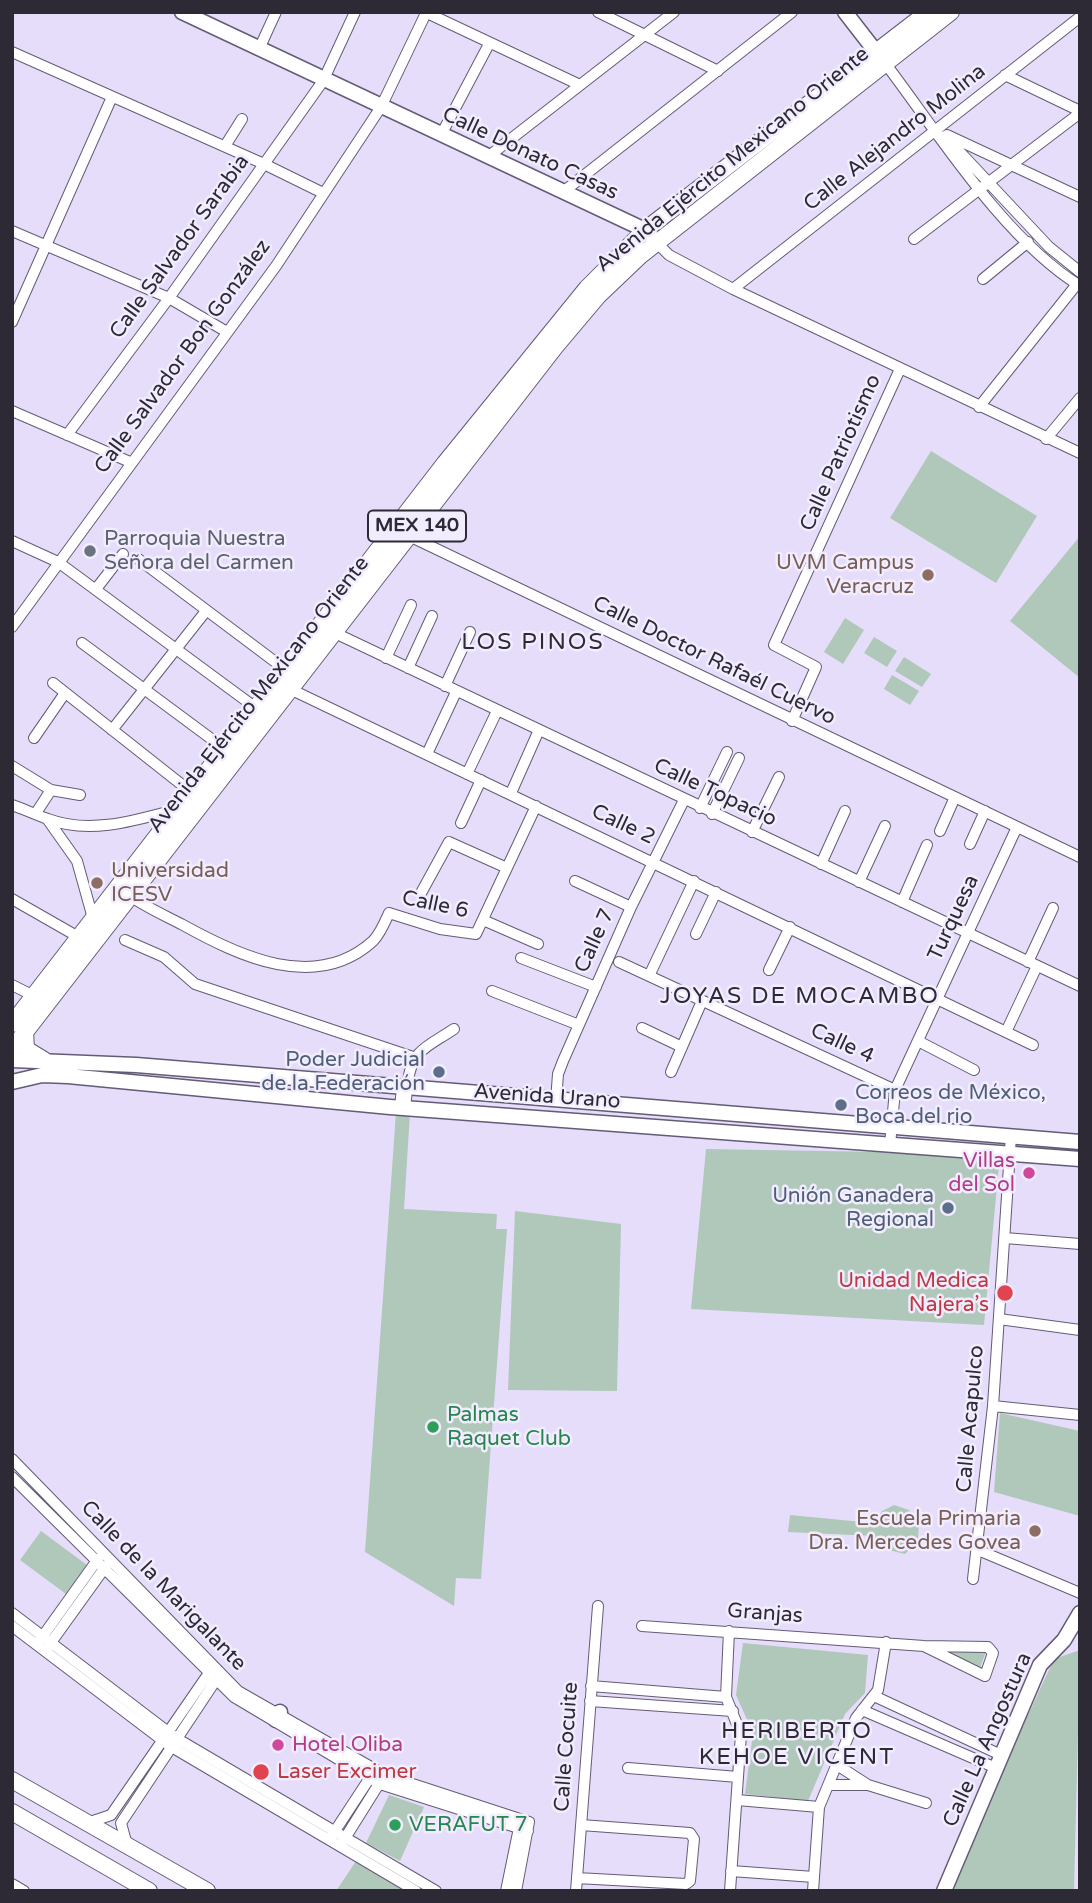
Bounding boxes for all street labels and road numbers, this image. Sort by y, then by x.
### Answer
street label: Avenida Ejército Mexicano Oriente [591,42,875,278]
street label: Calle Alejandro Molina [799,59,991,217]
street label: Calle Donato Casas [438,102,622,206]
street label: Calle Salvador Sarabia [105,150,255,344]
street label: Calle Salvador Bon González [90,235,276,479]
street label: Calle Patriotismo [795,371,887,535]
road number: MEX 140 [368,510,466,541]
street label: Avenida Ejército Mexicano Oriente [143,552,375,838]
street label: Calle Doctor Rafaél Cuervo [588,591,840,731]
street label: Calle Topacio [650,754,780,832]
street label: Calle 2 [587,799,659,851]
street label: Turquesa [923,871,985,965]
street label: Calle 6 [399,886,471,924]
street label: Calle 7 [570,905,620,977]
street label: Calle 4 [806,1018,878,1070]
street label: Avenida Urano [473,1079,621,1115]
street label: Calle Acapulco [952,1344,990,1494]
street label: Calle de la Marigalante [75,1496,251,1676]
street label: Granjas [726,1599,804,1629]
street label: Calle La Angostura [938,1649,1038,1831]
street label: Calle Cocuite [550,1681,584,1813]

